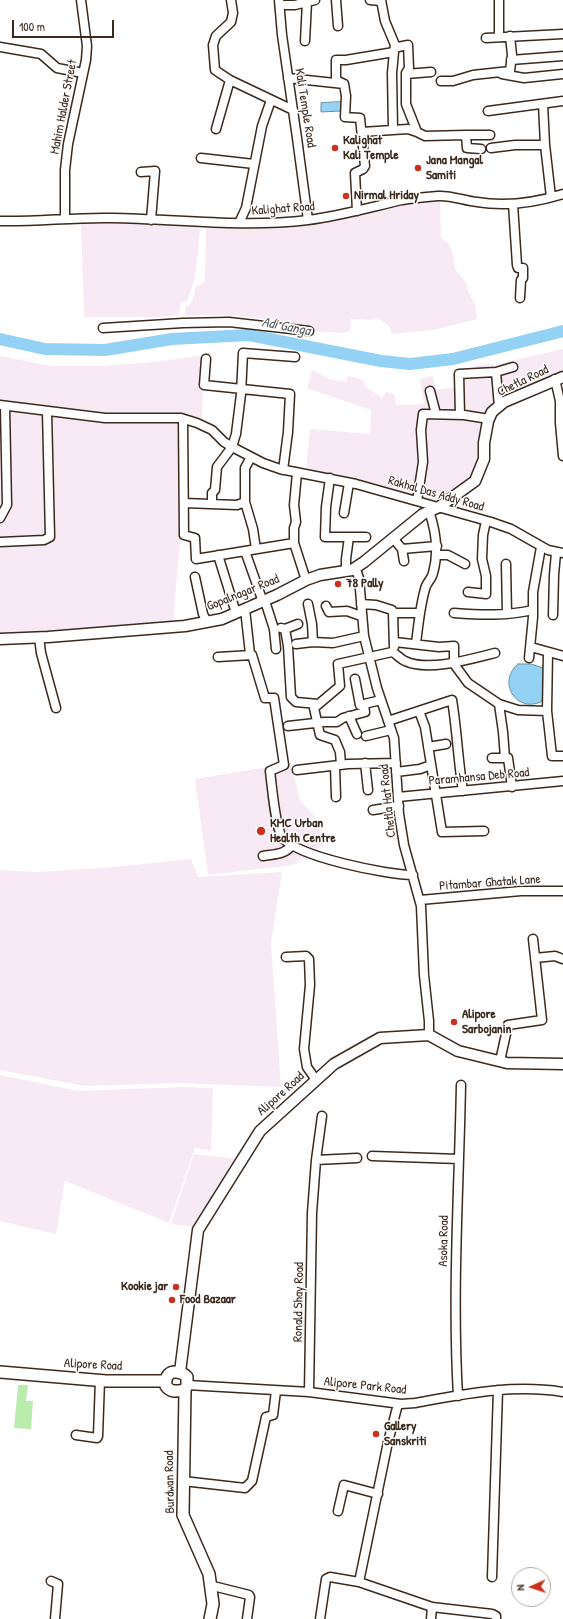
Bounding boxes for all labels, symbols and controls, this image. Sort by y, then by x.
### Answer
scale bar [14,12,116,38]
text: 100 m [19,18,45,35]
street label: Mahim Halder Street [47,58,81,156]
street label: Kali Temple Road [291,67,319,149]
place label: Kalighat Kali Temple [343,133,399,164]
marker: Kalighat Kali Temple [330,143,340,153]
place label: Jana Mangal Samiti [426,153,483,184]
marker: Jana Mangal Samiti [413,163,423,173]
place label: Nirmal Hriday [354,188,419,204]
marker: Nirmal Hriday [341,191,351,201]
street label: Kalighat Road [251,199,315,219]
water label: Adi Ganga [260,314,312,340]
street label: Chetla Road [495,362,551,400]
street label: Rakhal Das Addy Road [386,473,486,515]
street label: Gopalnagar Road [204,571,282,615]
place label: 78 Pally [346,576,384,592]
marker: 78 Pally [333,579,343,589]
street label: Chetla Hat Road [376,764,400,838]
street label: Paramhansa Deb Road [428,765,530,789]
place label: KMC Urban Health Centre [270,816,336,847]
marker: KMC Urban Health Centre [255,825,267,837]
street label: Pitambar Ghatak Lane [439,872,541,894]
place label: Alipore Sarbojanin [462,1007,511,1038]
marker: Alipore Sarbojanin [449,1017,459,1027]
street label: Alipore Road [254,1069,308,1119]
street label: Asoka Road [436,1215,452,1267]
street label: Ronald Shay Road [291,1262,307,1342]
place label: Kookie jar [121,1279,168,1295]
marker: Kookie jar [171,1282,181,1292]
place label: Food Bazaar [180,1292,236,1308]
marker: Food Bazaar [167,1295,177,1305]
street label: Alipore Road [64,1356,122,1374]
street label: Alipore Park Road [323,1374,407,1398]
place label: Gallery Sanskriti [384,1419,427,1450]
marker: Gallery Sanskriti [371,1429,381,1439]
street label: Burdwan Road [162,1450,178,1514]
north arrow [511,1567,551,1607]
text: N [513,1584,527,1591]

